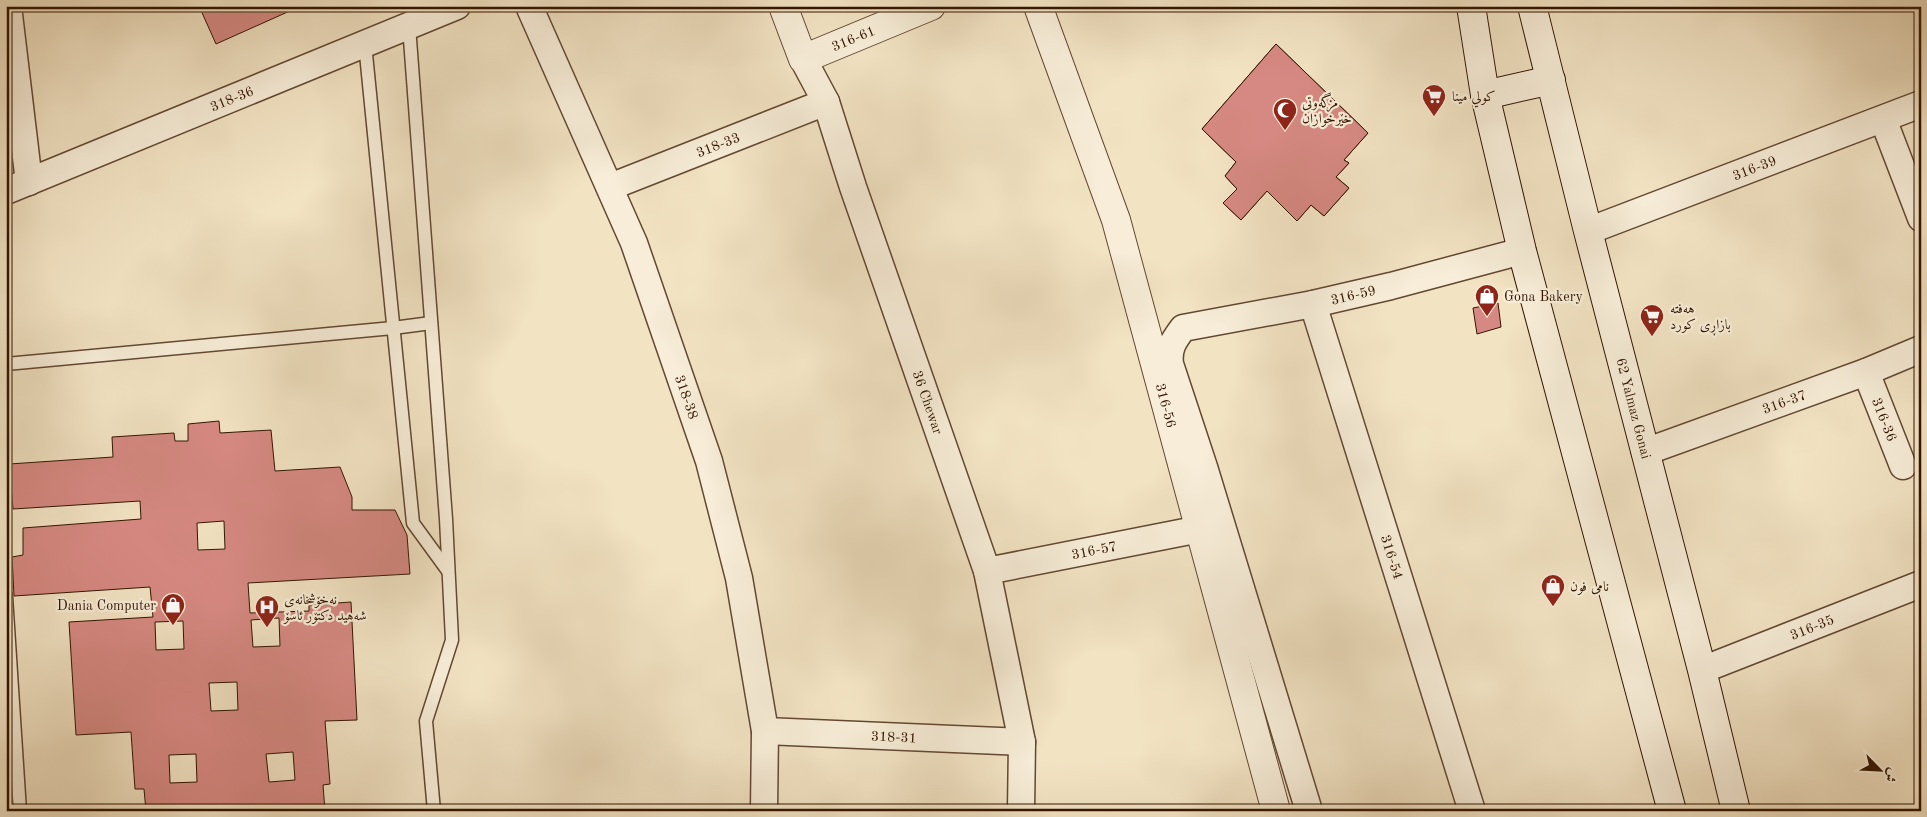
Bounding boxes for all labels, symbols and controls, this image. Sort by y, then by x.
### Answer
street label: 316-61 [830,24,877,54]
supermarket icon: كولي مينا [1421,83,1447,117]
street label: 318-36 [208,84,256,114]
place label: كولي مينا [1452,90,1496,108]
place label: مزگەوتی خێرخوازان [1302,92,1352,127]
mosque icon: مزگەوتی خێرخوازان [1272,97,1298,131]
street label: 318-33 [694,131,742,160]
street label: 316-39 [1731,154,1779,183]
shop icon: Gona Bakery [1474,283,1500,317]
street label: 316-59 [1329,284,1377,308]
place label: Gona Bakery [1504,290,1583,304]
place label: هەفتە بازاڕی کورد [1670,302,1731,336]
supermarket icon: هەفتە بازاڕی کورد [1639,303,1665,337]
street label: 62 Yalmaz Gonai [1613,357,1653,461]
street label: 36 Chewar [910,369,945,437]
street label: 318-38 [672,373,700,421]
street label: 316-56 [1153,382,1178,430]
street label: 316-37 [1761,388,1808,417]
street label: 316-36 [1869,396,1899,444]
street label: 316-54 [1378,533,1405,581]
street label: 316-57 [1070,540,1118,562]
shop icon: نامی فون [1540,573,1566,607]
place label: نامی فون [1570,580,1609,595]
shop icon: Dania Computer [160,592,186,626]
place label: نەخۆشخانەی شەهید دکتۆر ئاسۆ [282,593,367,624]
hospital icon: نەخۆشخانەی شەهید دکتۆر ئاسۆ [254,594,280,628]
place label: Dania Computer [57,599,156,613]
street label: 316-35 [1788,613,1836,643]
street label: 318-31 [871,730,917,745]
north arrow [1854,744,1904,794]
text: ش [1882,766,1900,784]

